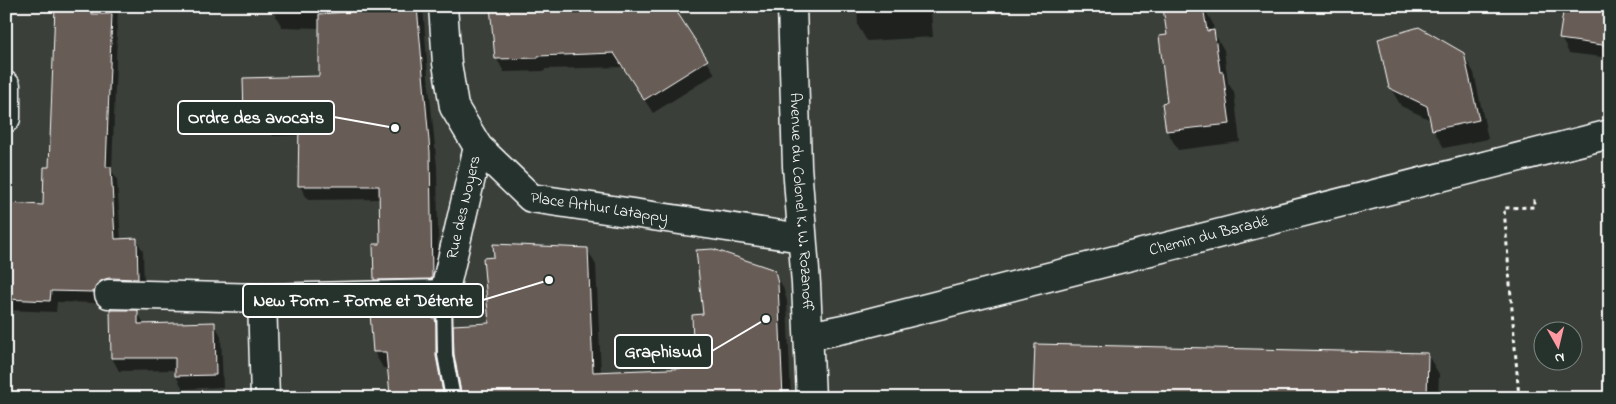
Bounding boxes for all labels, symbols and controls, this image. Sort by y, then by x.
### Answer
street label: Avenue du Colonel K. W. Rozanoff [783,92,819,312]
callout: Ordre des avocats [178,101,334,134]
text: Ordre des avocats [188,106,324,132]
street label: Rue des Noyers [440,153,488,262]
street label: Place Arthur Latappy [529,186,670,230]
street label: Chemin du Baradé [1147,209,1272,263]
callout: New Form - Forme et Détente [243,284,483,317]
text: New Form - Forme et Détente [253,289,474,315]
north arrow [1534,322,1584,372]
callout: Graphisud [615,335,712,368]
text: Graphisud [624,340,702,366]
text: N [1553,346,1566,368]

